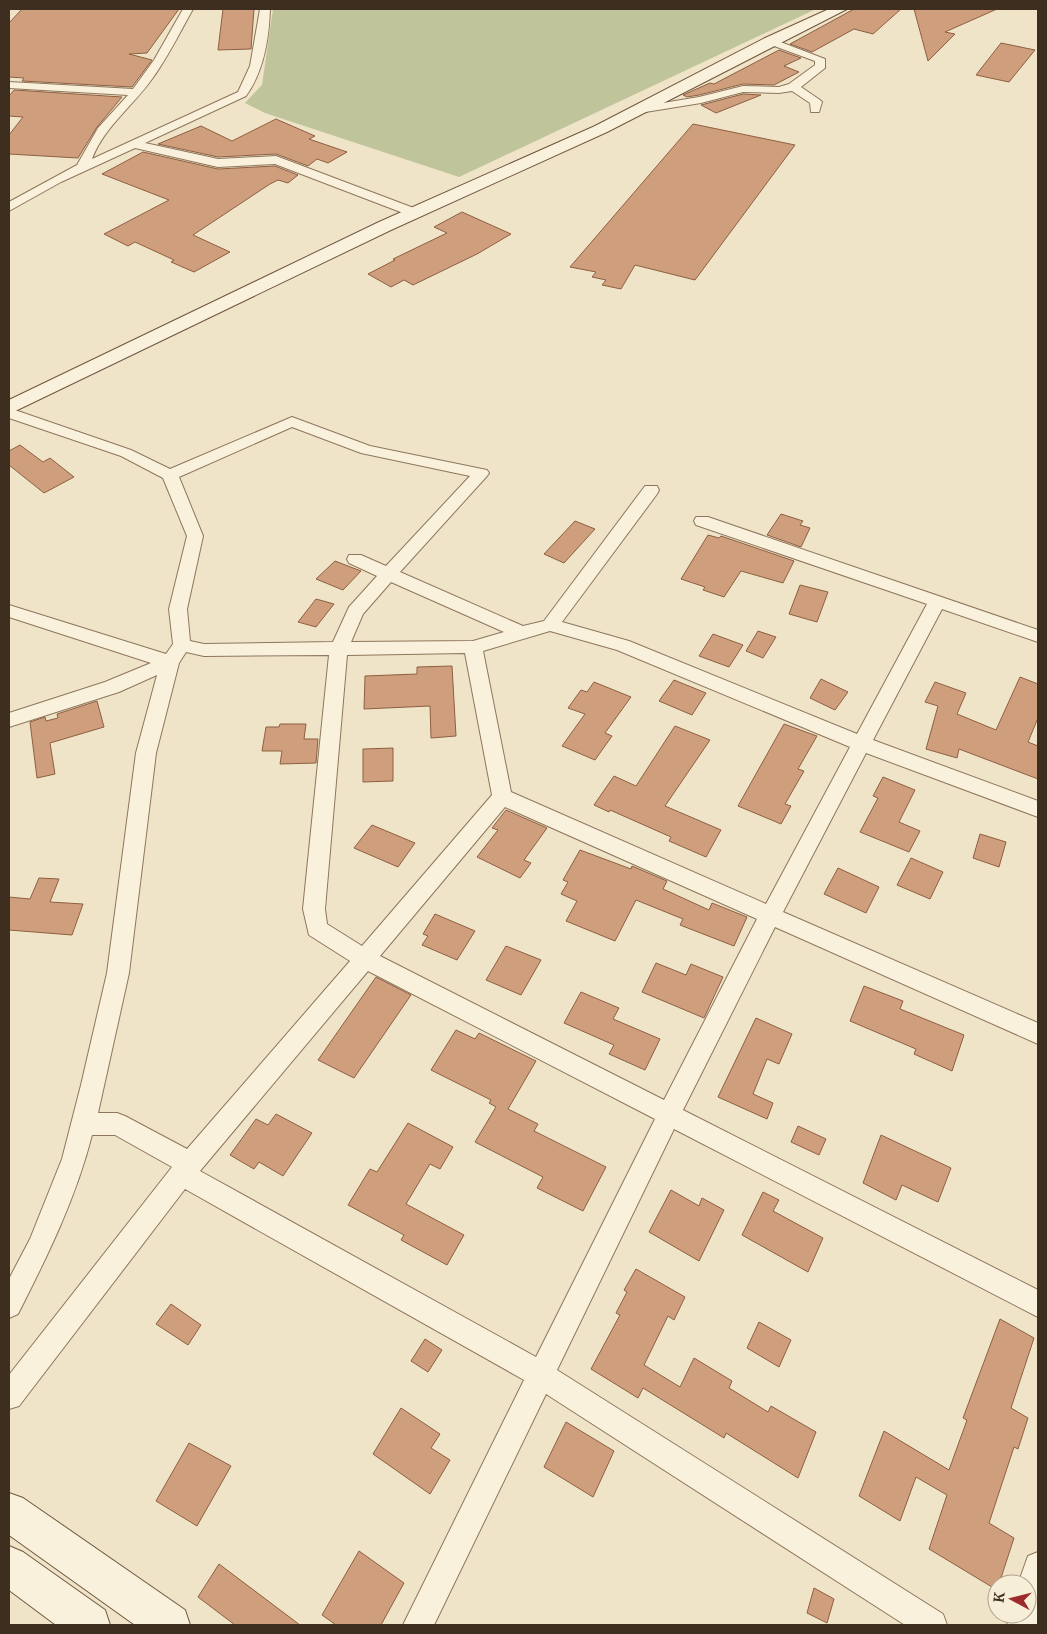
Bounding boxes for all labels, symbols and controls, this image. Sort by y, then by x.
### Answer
north arrow [987,1574,1037,1624]
text: K [990,1591,1009,1604]

